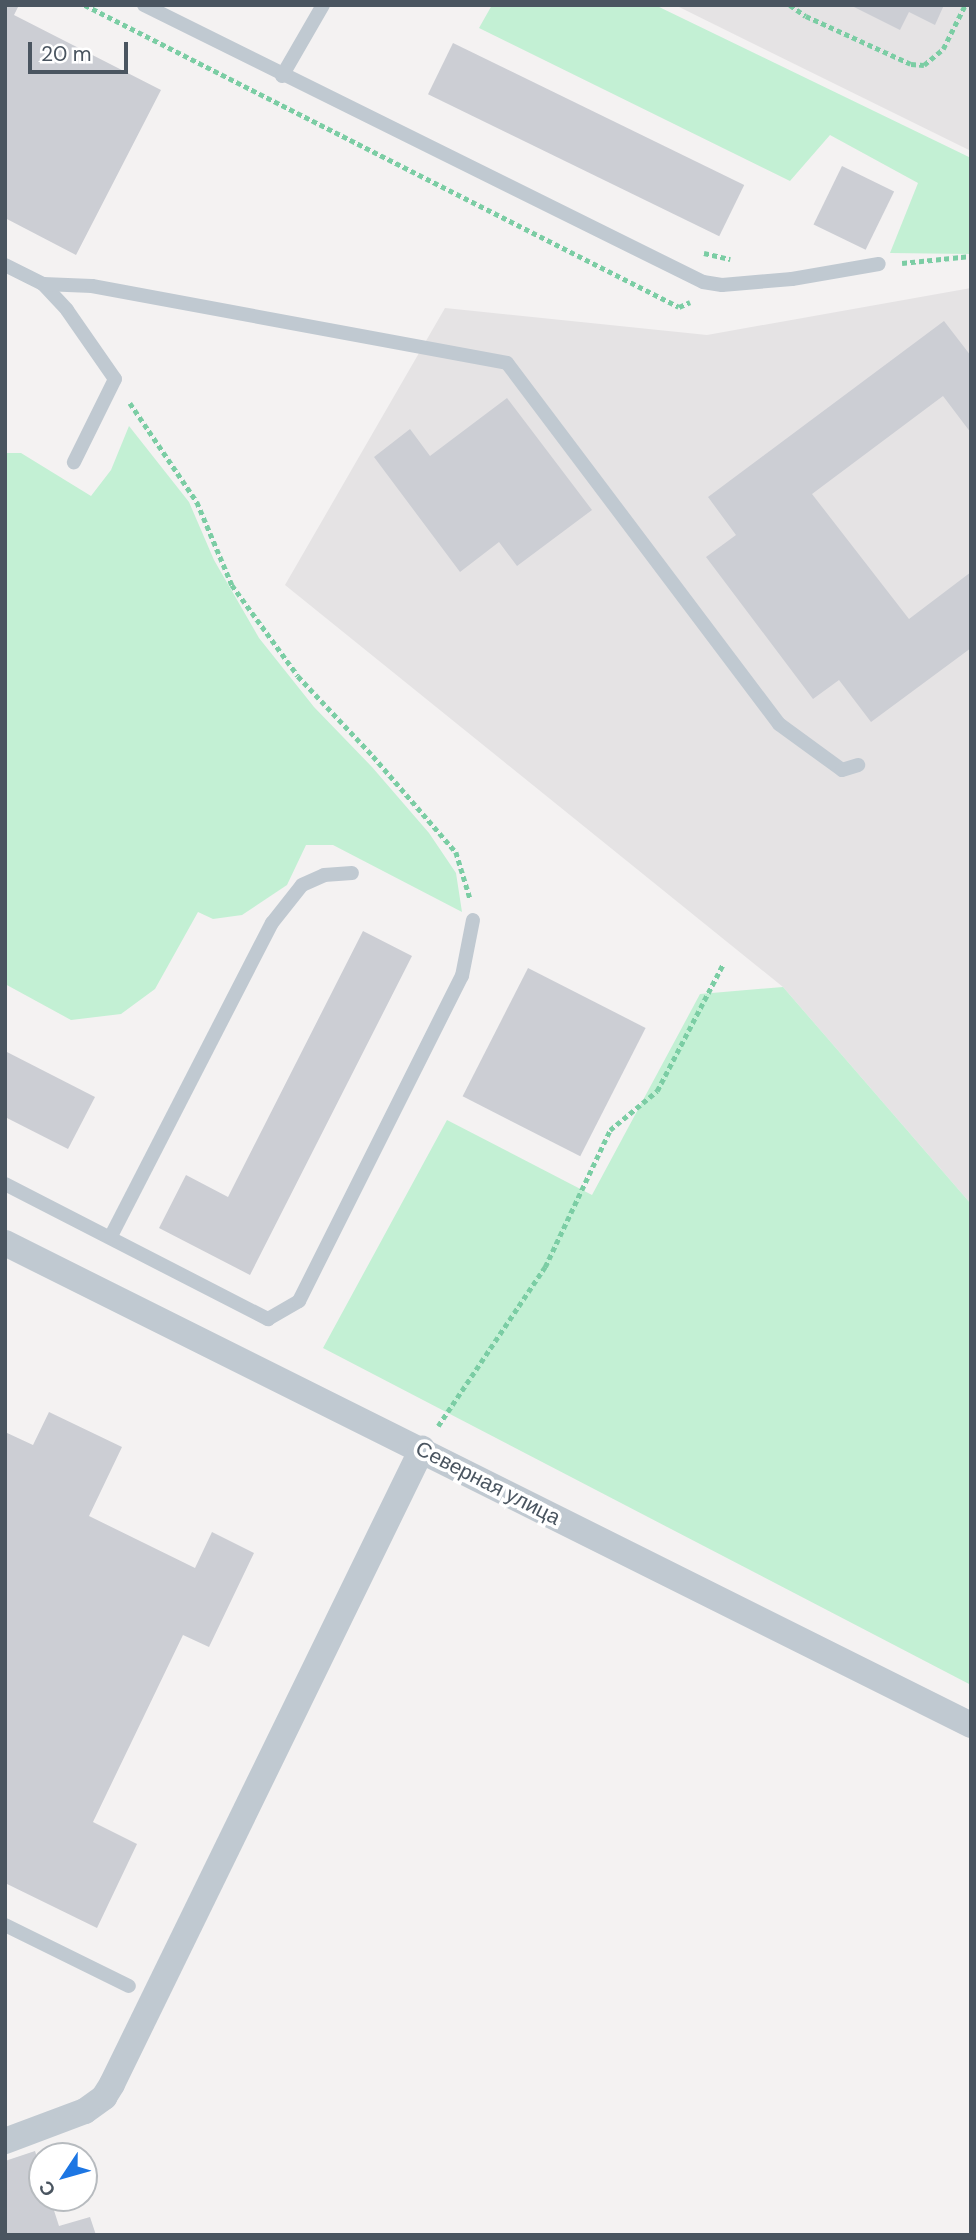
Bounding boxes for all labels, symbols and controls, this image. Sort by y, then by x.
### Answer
scale bar [32,28,131,72]
text: 20 m [41,40,92,68]
street label: Северная улица [411,1436,565,1530]
north arrow [28,2142,98,2212]
text: С [33,2176,61,2201]

